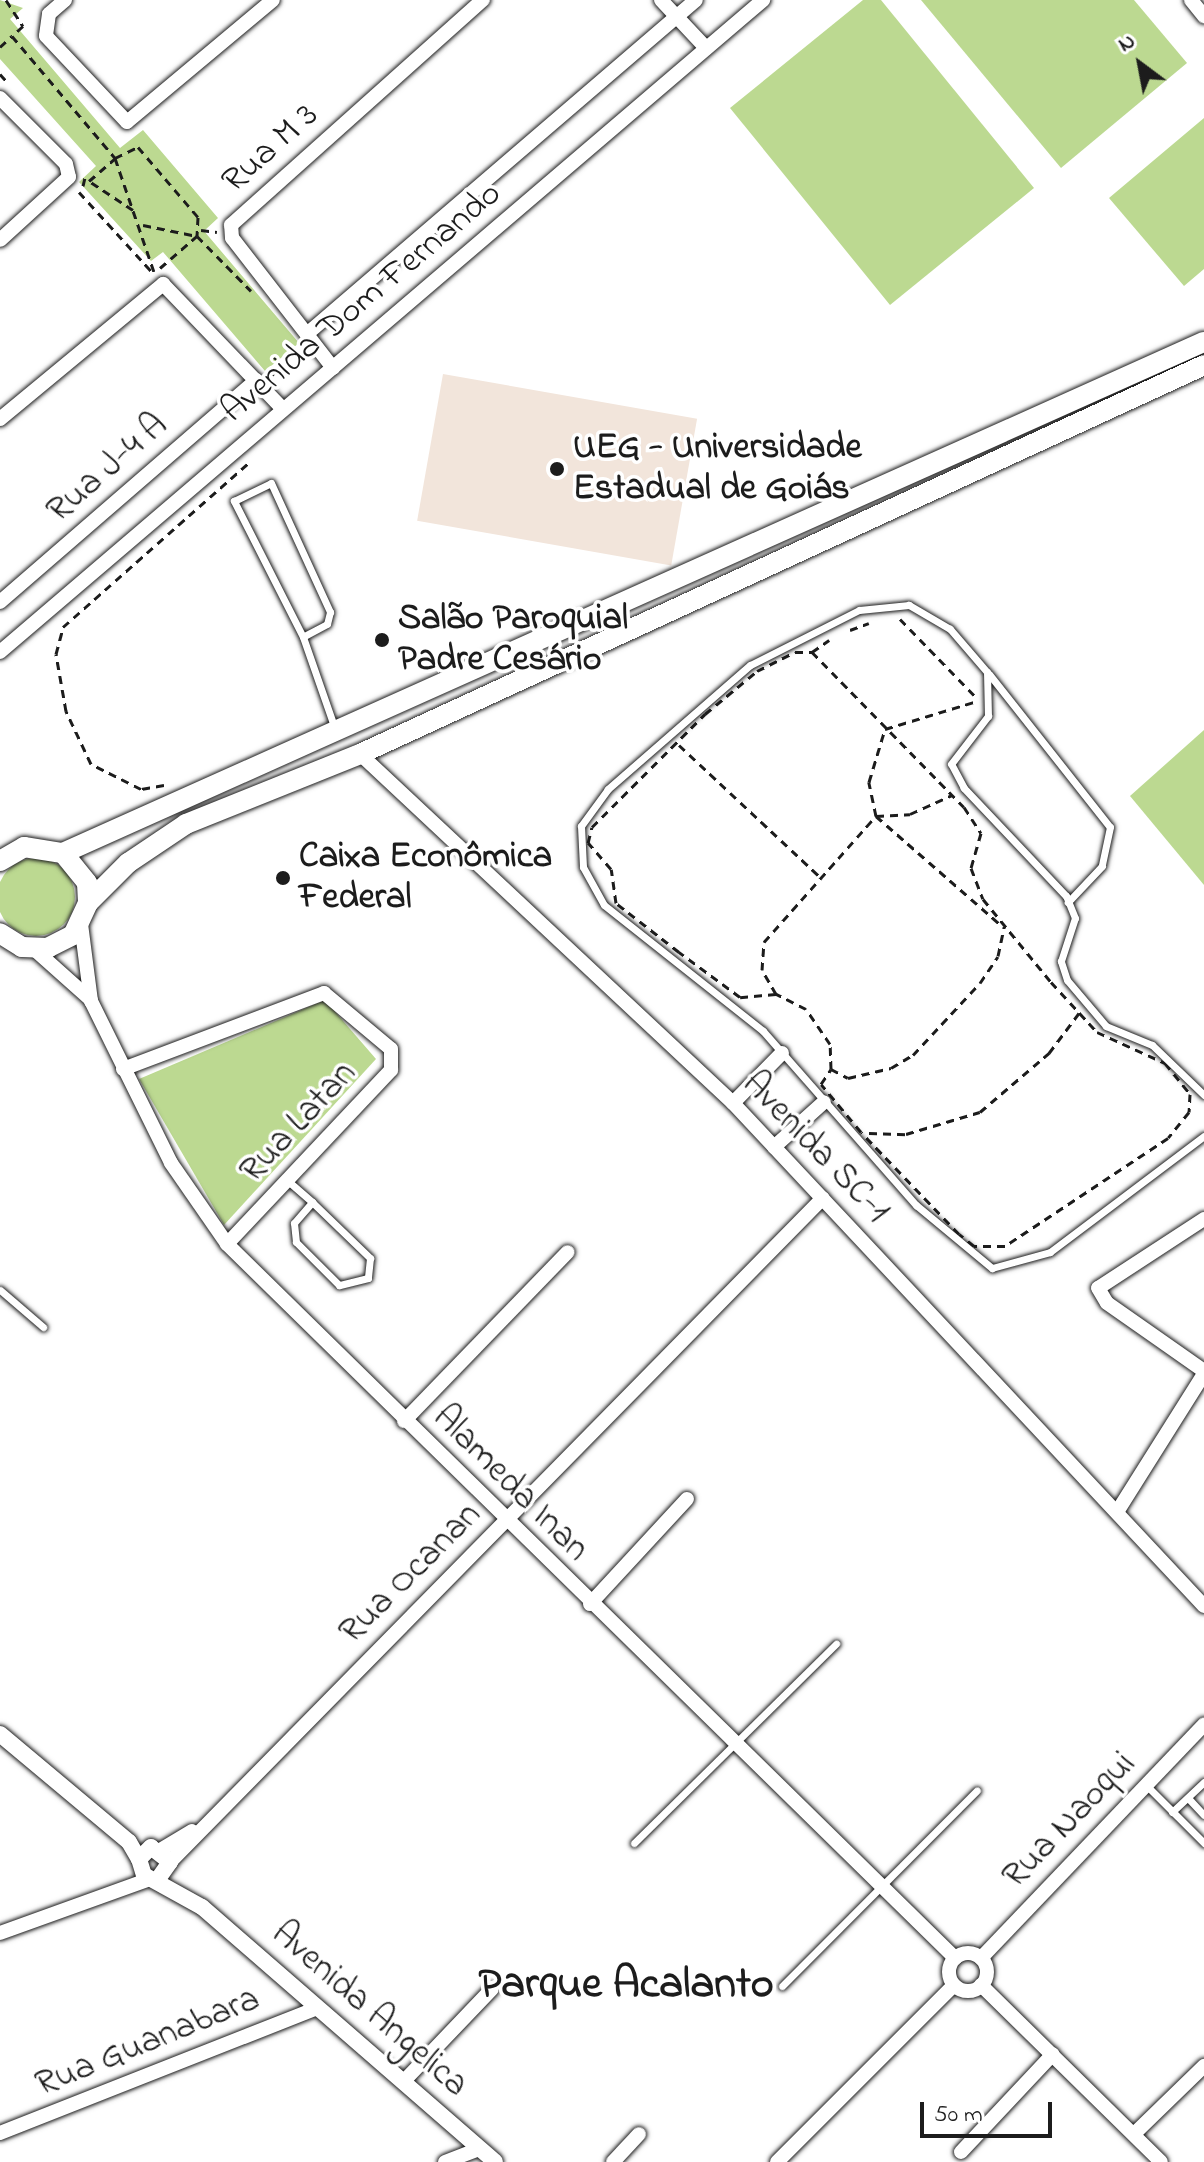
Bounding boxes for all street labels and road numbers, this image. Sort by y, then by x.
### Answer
street label: Rua M 3 [214,95,328,203]
street label: Avenida Dom Fernando [213,173,511,433]
street label: Rua J-4 A [39,405,177,533]
street label: Rua Latan [232,1053,366,1193]
street label: Avenida SC-1 [732,1063,898,1233]
street label: Alameda Inan [423,1397,597,1571]
street label: Rua Ocanan [331,1494,491,1654]
street label: Rua Naoqui [994,1744,1146,1898]
street label: Avenida Angelica [262,1913,476,2107]
street label: Rua Guanabara [30,1978,266,2108]

